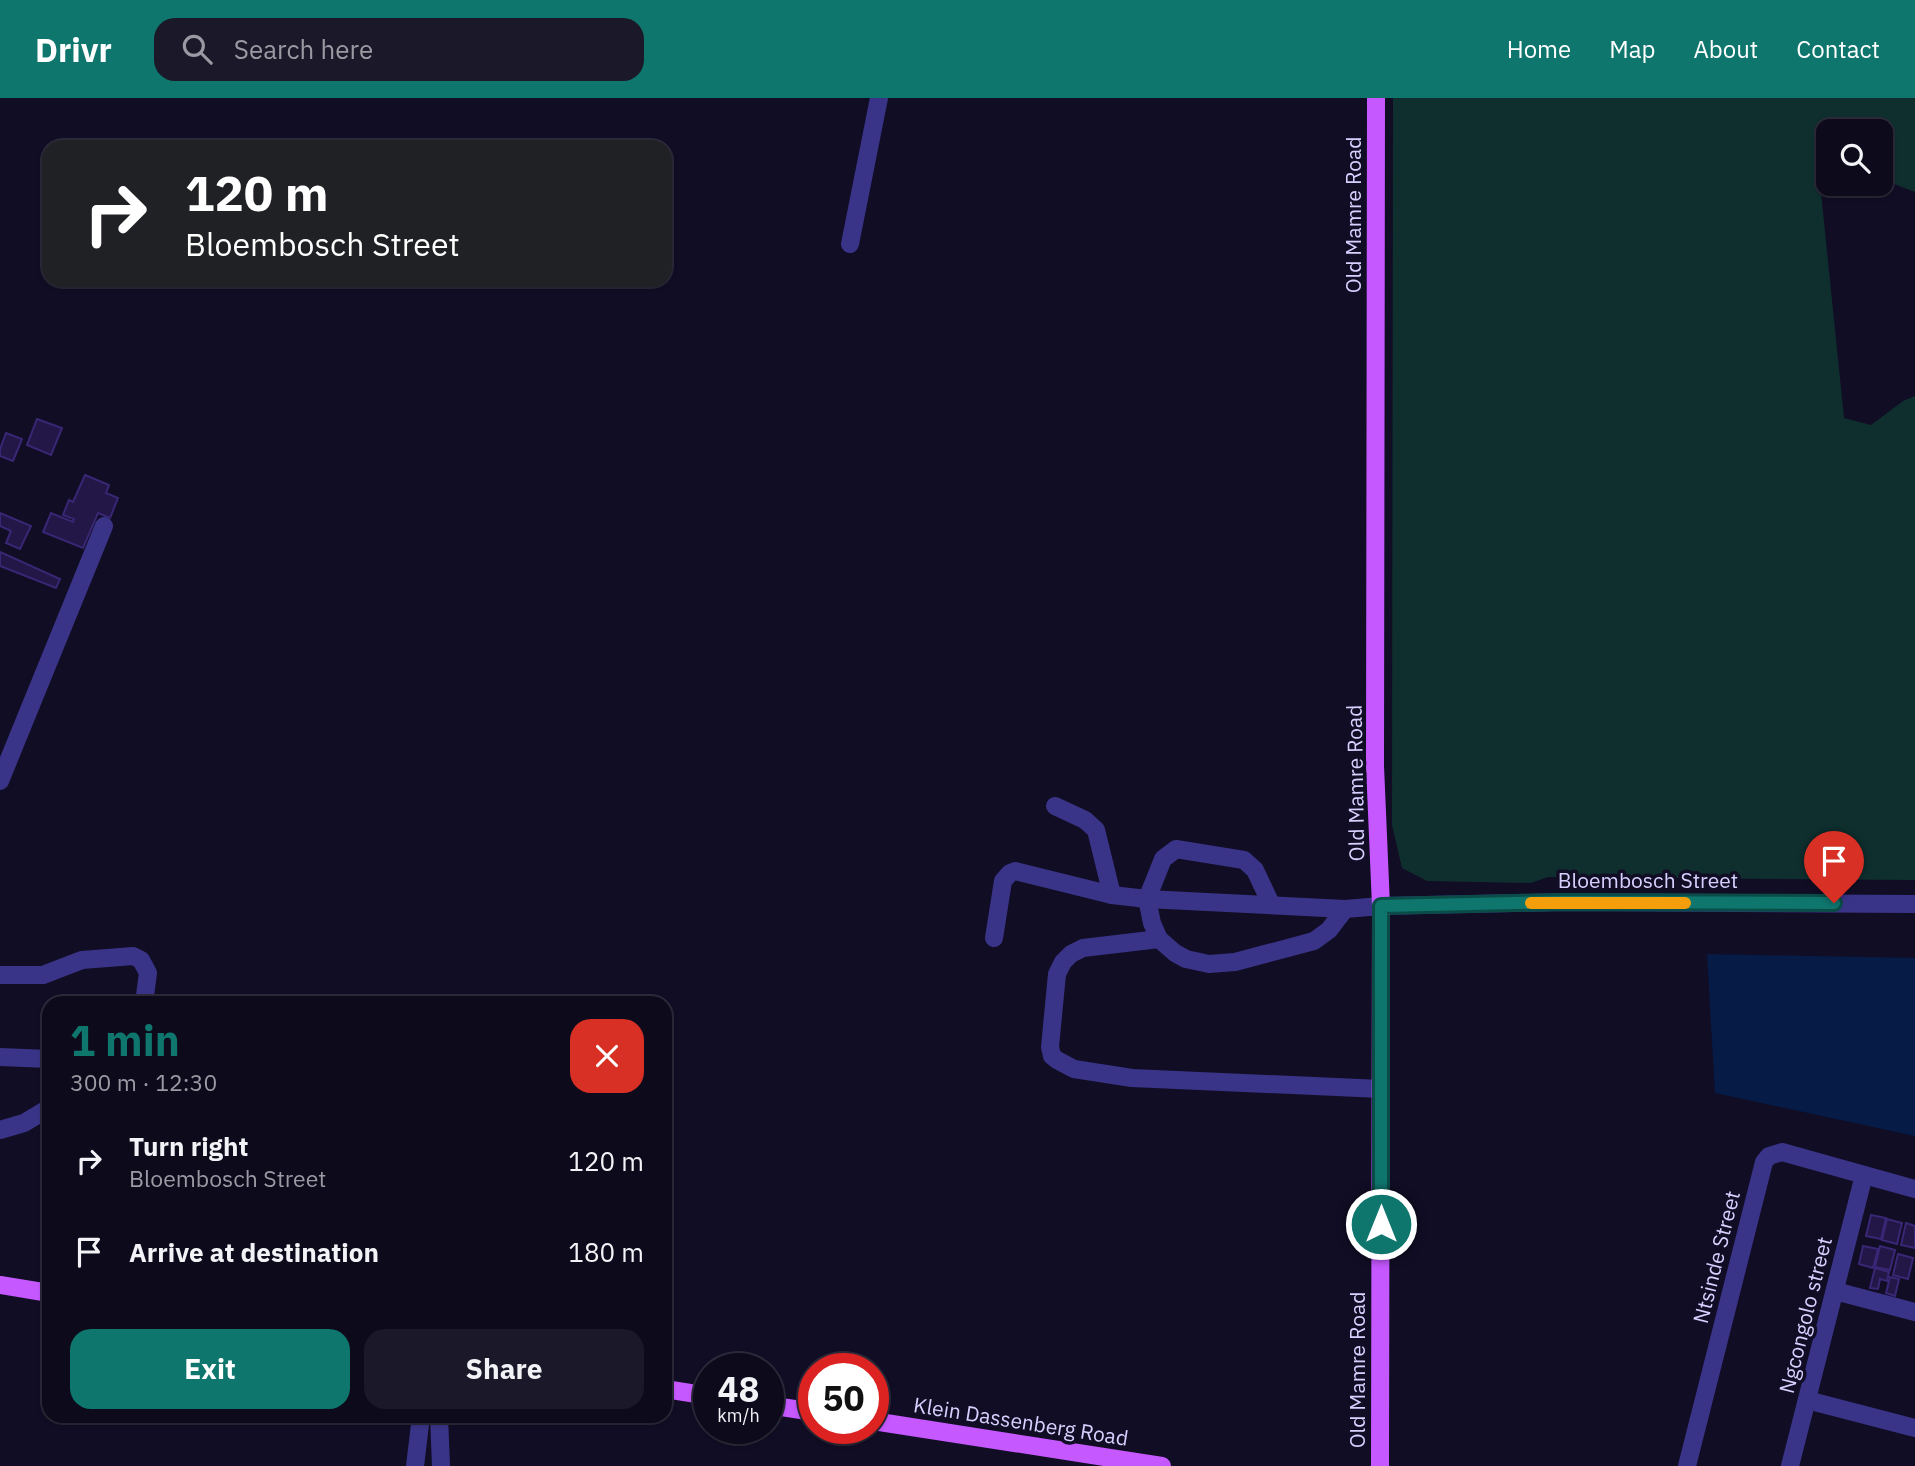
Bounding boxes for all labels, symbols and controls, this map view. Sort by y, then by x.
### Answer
search box [154,18,644,81]
text: Drivr [35,28,112,71]
icon: search [178,30,216,68]
text: Search here [234,32,373,66]
text: Home [1507,33,1571,65]
text: Map [1609,33,1655,65]
text: About [1693,33,1758,65]
text: Contact [1796,33,1880,65]
map controls [1816,119,1893,196]
button: search [1816,119,1893,196]
street label: Old Mamre Road [1339,137,1367,293]
text: 120 m [185,161,329,224]
icon: right [70,168,161,259]
text: Bloembosch Street [185,223,460,265]
street label: Old Mamre Road [1340,704,1370,862]
pin [1804,831,1864,903]
icon: arrive [1815,842,1853,880]
street label: Bloembosch Street [1558,866,1738,894]
text: 1 min [70,1013,180,1068]
button: close [570,1019,644,1093]
text: 300 m · 12:30 [70,1067,217,1097]
text: Turn right [129,1129,248,1163]
icon: right [70,1142,108,1180]
text: 120 m [568,1144,644,1178]
text: Bloembosch Street [129,1163,326,1193]
position arrow [1344,1187,1418,1261]
street label: Ntsinde Street [1686,1188,1746,1326]
icon: arrive [70,1233,108,1271]
street label: Ngcongolo street [1772,1234,1838,1396]
text: Arrive at destination [129,1235,379,1269]
text: 180 m [568,1235,644,1269]
street label: Old Mamre Road [1343,1292,1371,1448]
button: Exit [70,1329,350,1409]
button: Share [364,1329,644,1409]
speed limit sign: 50 [798,1353,889,1444]
text: 48 [717,1366,760,1412]
street label: Klein Dassenberg Road [912,1390,1130,1452]
text: km/h [717,1404,760,1427]

